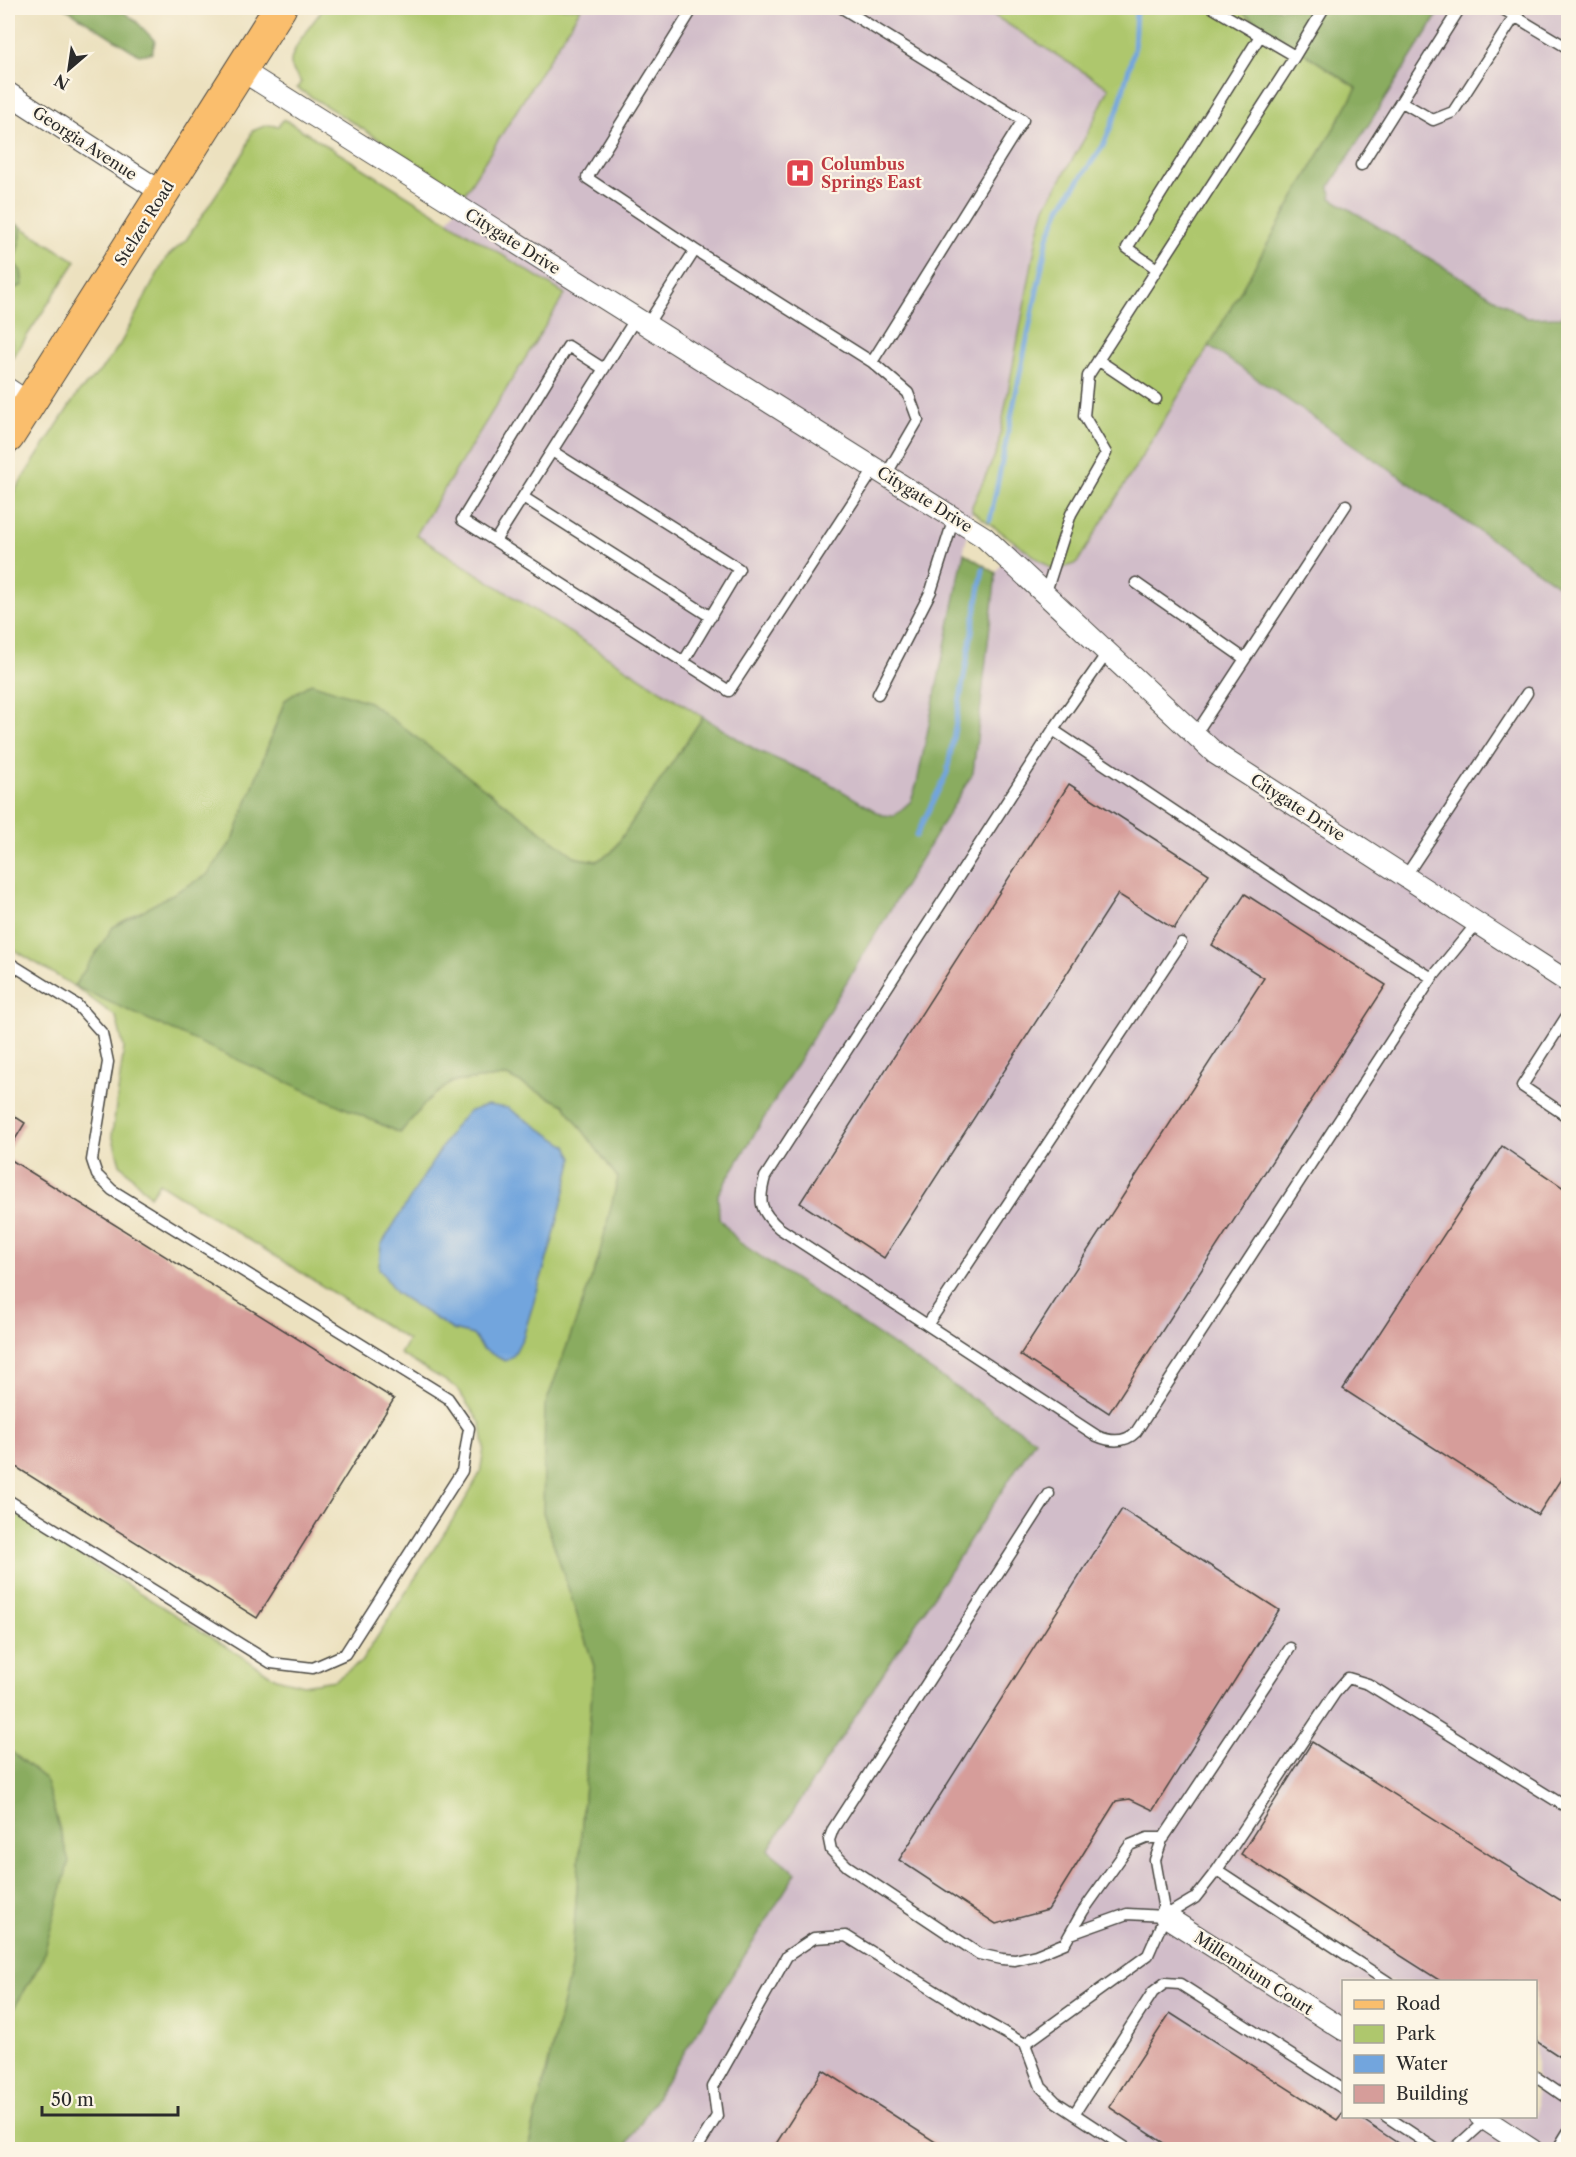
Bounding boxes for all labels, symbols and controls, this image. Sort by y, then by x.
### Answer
north arrow [39,39,99,99]
text: N [51,70,73,94]
street label: Georgia Avenue [29,102,141,184]
place label: Columbus Springs East [821,154,922,192]
hospital icon: Columbus Springs East [784,157,816,189]
street label: Stelzer Road [110,177,178,269]
street label: Citygate Drive [462,204,564,278]
street label: Citygate Drive [874,462,976,536]
street label: Citygate Drive [1247,769,1349,845]
street label: Millennium Court [1191,1927,1318,2019]
legend [1342,1980,1537,2118]
text: Road [1396,1993,1441,2015]
text: Park [1396,2023,1437,2045]
text: Water [1395,2053,1448,2075]
scale bar [42,2079,178,2117]
text: Building [1396,2083,1468,2105]
text: 50 m [51,2089,94,2111]

